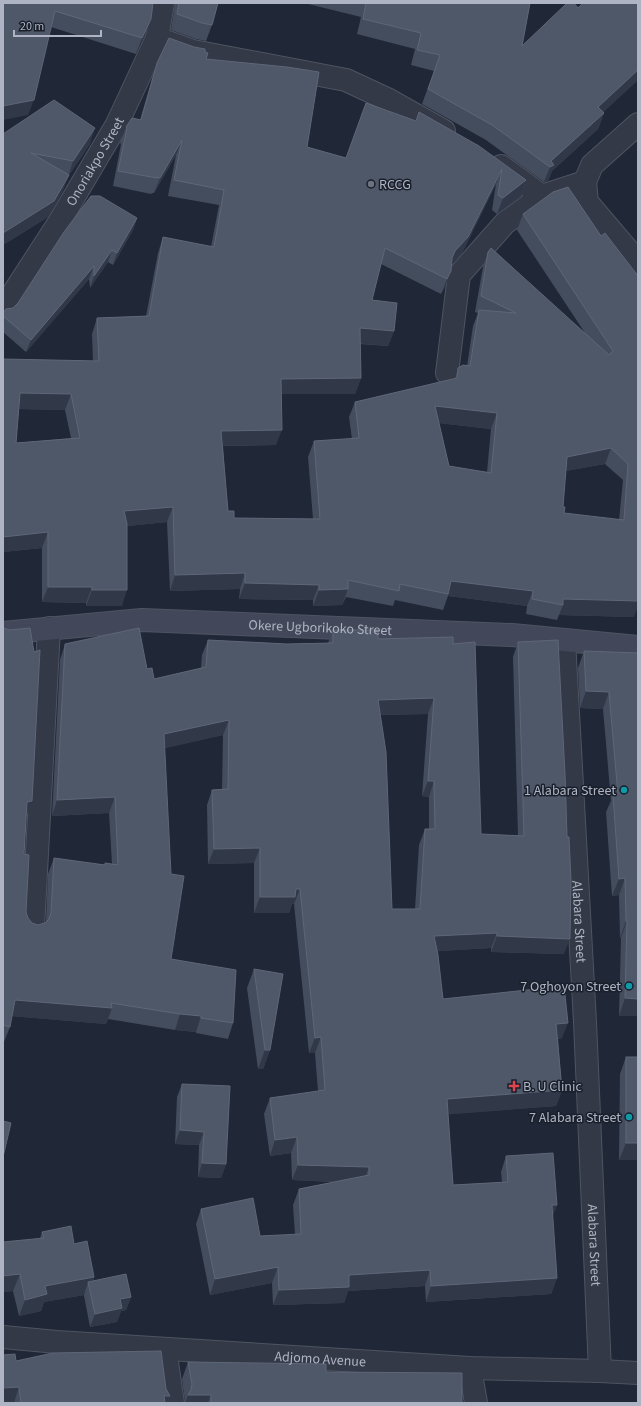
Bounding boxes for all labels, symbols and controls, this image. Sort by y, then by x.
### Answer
scale bar [14,12,101,38]
text: 20 m [20,18,44,35]
street label: Onoriakpo Street [62,114,130,210]
place label: RCCG [379,175,411,195]
marker: RCCG [366,179,376,189]
street label: Okere Ugborikoko Street [248,615,393,641]
place label: 1 Alabara Street [524,781,616,801]
marker: 1 Alabara Street [619,785,629,795]
street label: Alabara Street [566,880,591,964]
place label: 7 Oghoyon Street [520,977,621,997]
marker: 7 Oghoyon Street [624,981,634,991]
place label: B. U Clinic [523,1077,582,1097]
marker: B. U Clinic [508,1080,520,1092]
place label: 7 Alabara Street [529,1108,621,1128]
marker: 7 Alabara Street [624,1112,634,1122]
street label: Alabara Street [582,1204,605,1287]
street label: Adjomo Avenue [274,1347,367,1372]

